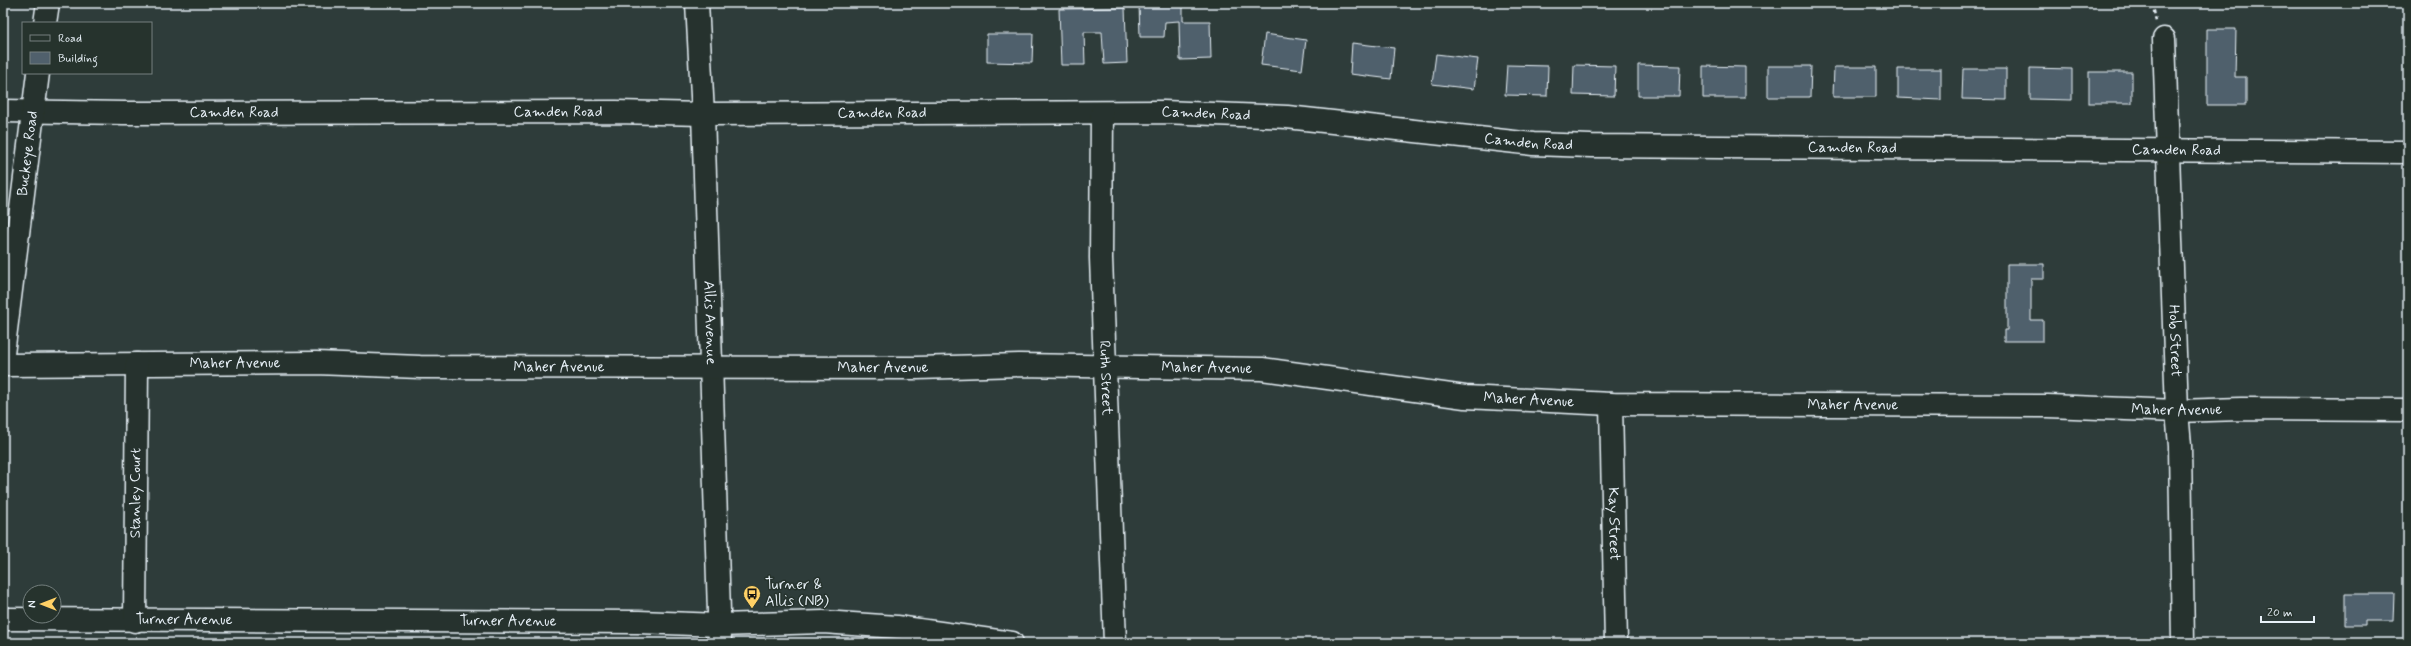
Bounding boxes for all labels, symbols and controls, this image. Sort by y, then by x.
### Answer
legend [22,22,152,74]
text: Road [58,31,82,47]
text: Building [58,51,98,68]
street label: Camden Road [513,102,603,122]
street label: Camden Road [1161,102,1251,126]
street label: Camden Road [189,103,279,123]
street label: Camden Road [837,103,927,123]
street label: Buckeye Road [13,110,43,197]
street label: Camden Road [1483,129,1573,155]
street label: Camden Road [1808,138,1897,158]
street label: Camden Road [2132,140,2221,161]
street label: Allis Avenue [698,280,721,365]
street label: Hob Street [2163,304,2186,377]
street label: Ruth Street [1094,340,1117,416]
street label: Maher Avenue [189,353,281,374]
street label: Maher Avenue [513,357,605,377]
street label: Maher Avenue [1161,357,1253,379]
street label: Maher Avenue [837,358,929,378]
street label: Maher Avenue [1483,388,1575,412]
street label: Maher Avenue [1807,395,1898,415]
street label: Maher Avenue [2131,399,2223,421]
street label: Stanley Court [126,447,146,538]
street label: Kay Street [1603,487,1624,561]
place label: Turner & Allis (NB) [765,575,830,612]
north arrow [22,584,62,624]
bus stop icon: Turner & Allis (NB) [742,584,762,609]
scale bar [2261,598,2314,624]
text: N [26,600,40,608]
text: 20 m [2267,605,2293,621]
street label: Turner Avenue [135,610,233,630]
street label: Turner Avenue [459,611,557,632]

